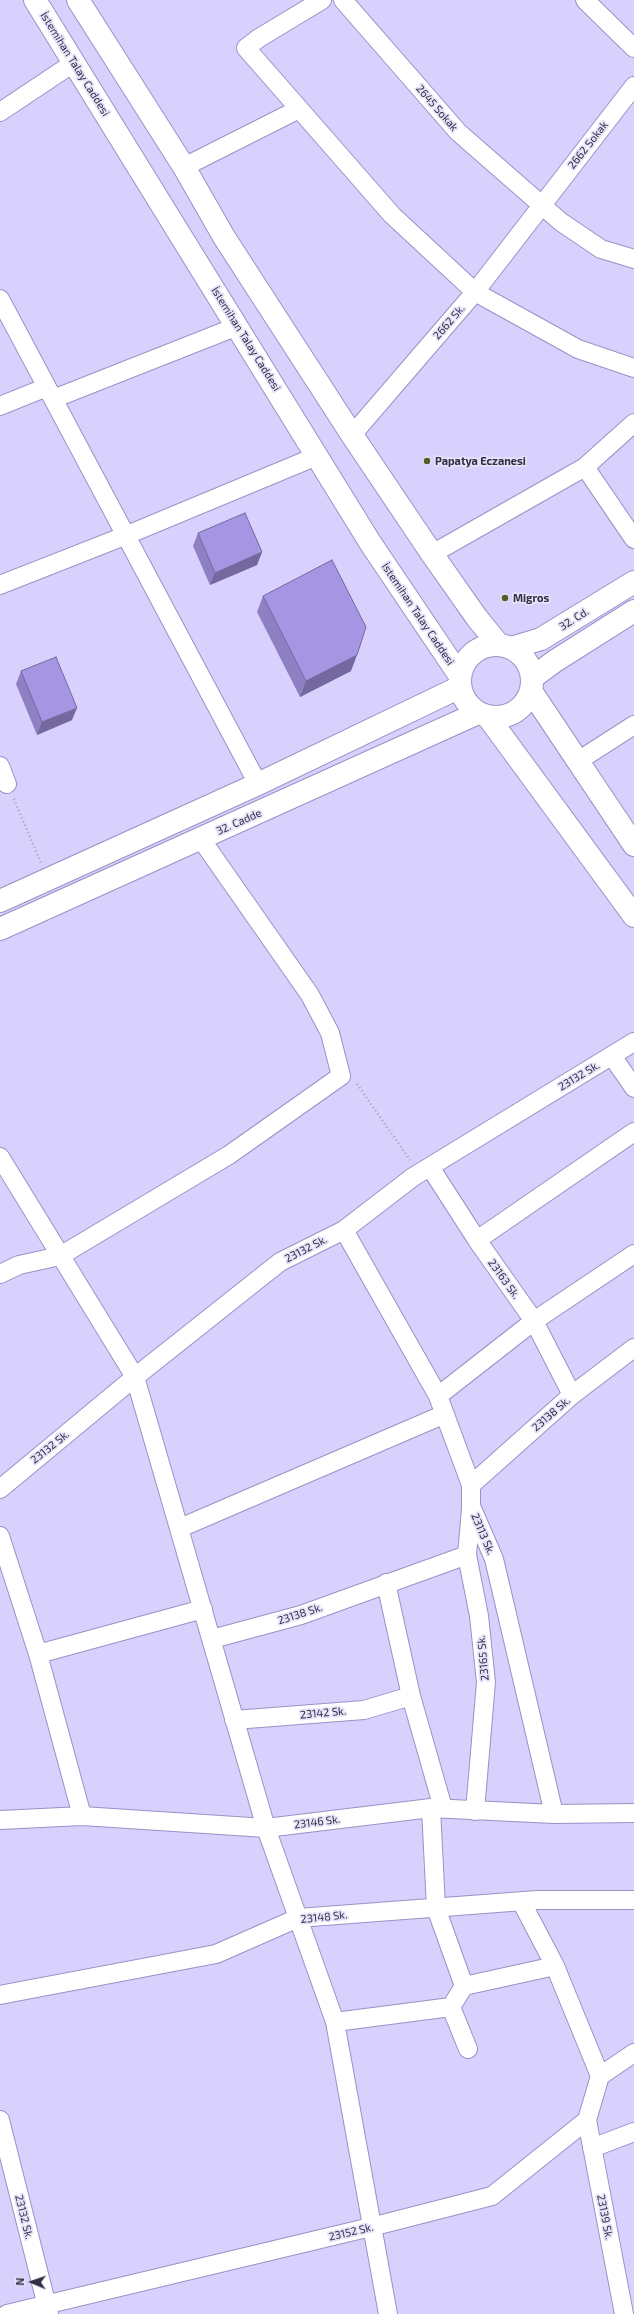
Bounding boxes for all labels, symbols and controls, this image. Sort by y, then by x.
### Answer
street label: İstemihan Talay Caddesi [38,9,112,119]
street label: 2645 Sokak [413,82,461,134]
street label: 2662 Sokak [565,118,611,172]
street label: İstemihan Talay Caddesi [209,284,283,394]
street label: 2662 Sk. [430,302,468,342]
place label: Papatya Eczanesi [435,454,526,468]
marker: Papatya Eczanesi [422,456,432,466]
street label: İstemihan Talay Caddesi [379,560,457,668]
place label: Migros [513,591,549,605]
marker: Migros [500,593,510,603]
street label: 32. Cd. [557,605,591,633]
street label: 32. Cadde [214,806,264,838]
street label: 23132 Sk. [556,1059,602,1093]
street label: 23132 Sk. [283,1233,329,1265]
street label: 23163 Sk. [485,1257,523,1301]
street label: 23138 Sk. [529,1394,573,1434]
street label: 23132 Sk. [28,1427,72,1467]
street label: 23113 Sk. [468,1511,498,1557]
street label: 23138 Sk. [276,1601,324,1627]
street label: 23165 Sk. [474,1635,492,1681]
street label: 23142 Sk. [299,1704,347,1722]
street label: 23146 Sk. [293,1813,341,1831]
street label: 23148 Sk. [300,1908,348,1926]
street label: 23132 Sk. [12,2193,36,2241]
street label: 23139 Sk. [594,2193,616,2241]
street label: 23152 Sk. [327,2220,375,2244]
north arrow [12,2262,52,2302]
text: N [13,2277,26,2286]

